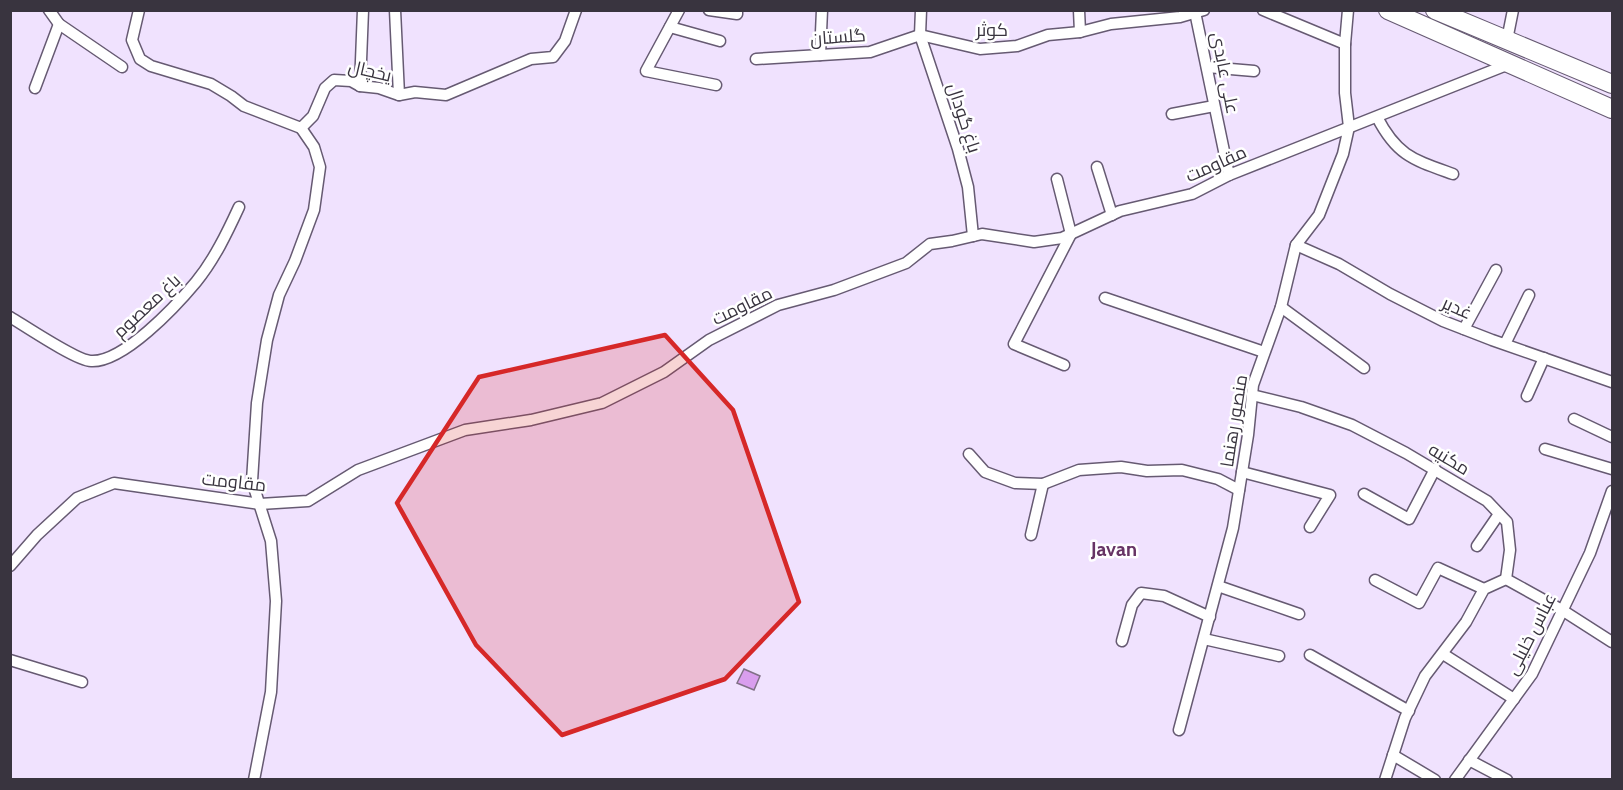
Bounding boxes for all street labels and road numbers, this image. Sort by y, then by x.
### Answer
street label: کوثر [975,19,1008,41]
street label: گلستان [809,24,867,50]
street label: علی عابدی [1206,30,1244,116]
street label: یخچال [346,55,394,88]
street label: باغ گودال [941,80,986,156]
street label: مقاومت [1182,141,1250,187]
street label: باغ معصوم [109,269,186,343]
street label: مقاومت [708,282,776,330]
street label: غدیر [1438,291,1475,324]
street label: منصور رهنما [1216,373,1252,469]
street label: مکنیه [1424,438,1474,480]
street label: مقاومت [201,468,267,496]
street label: عباس خلیلی [1501,589,1561,679]

